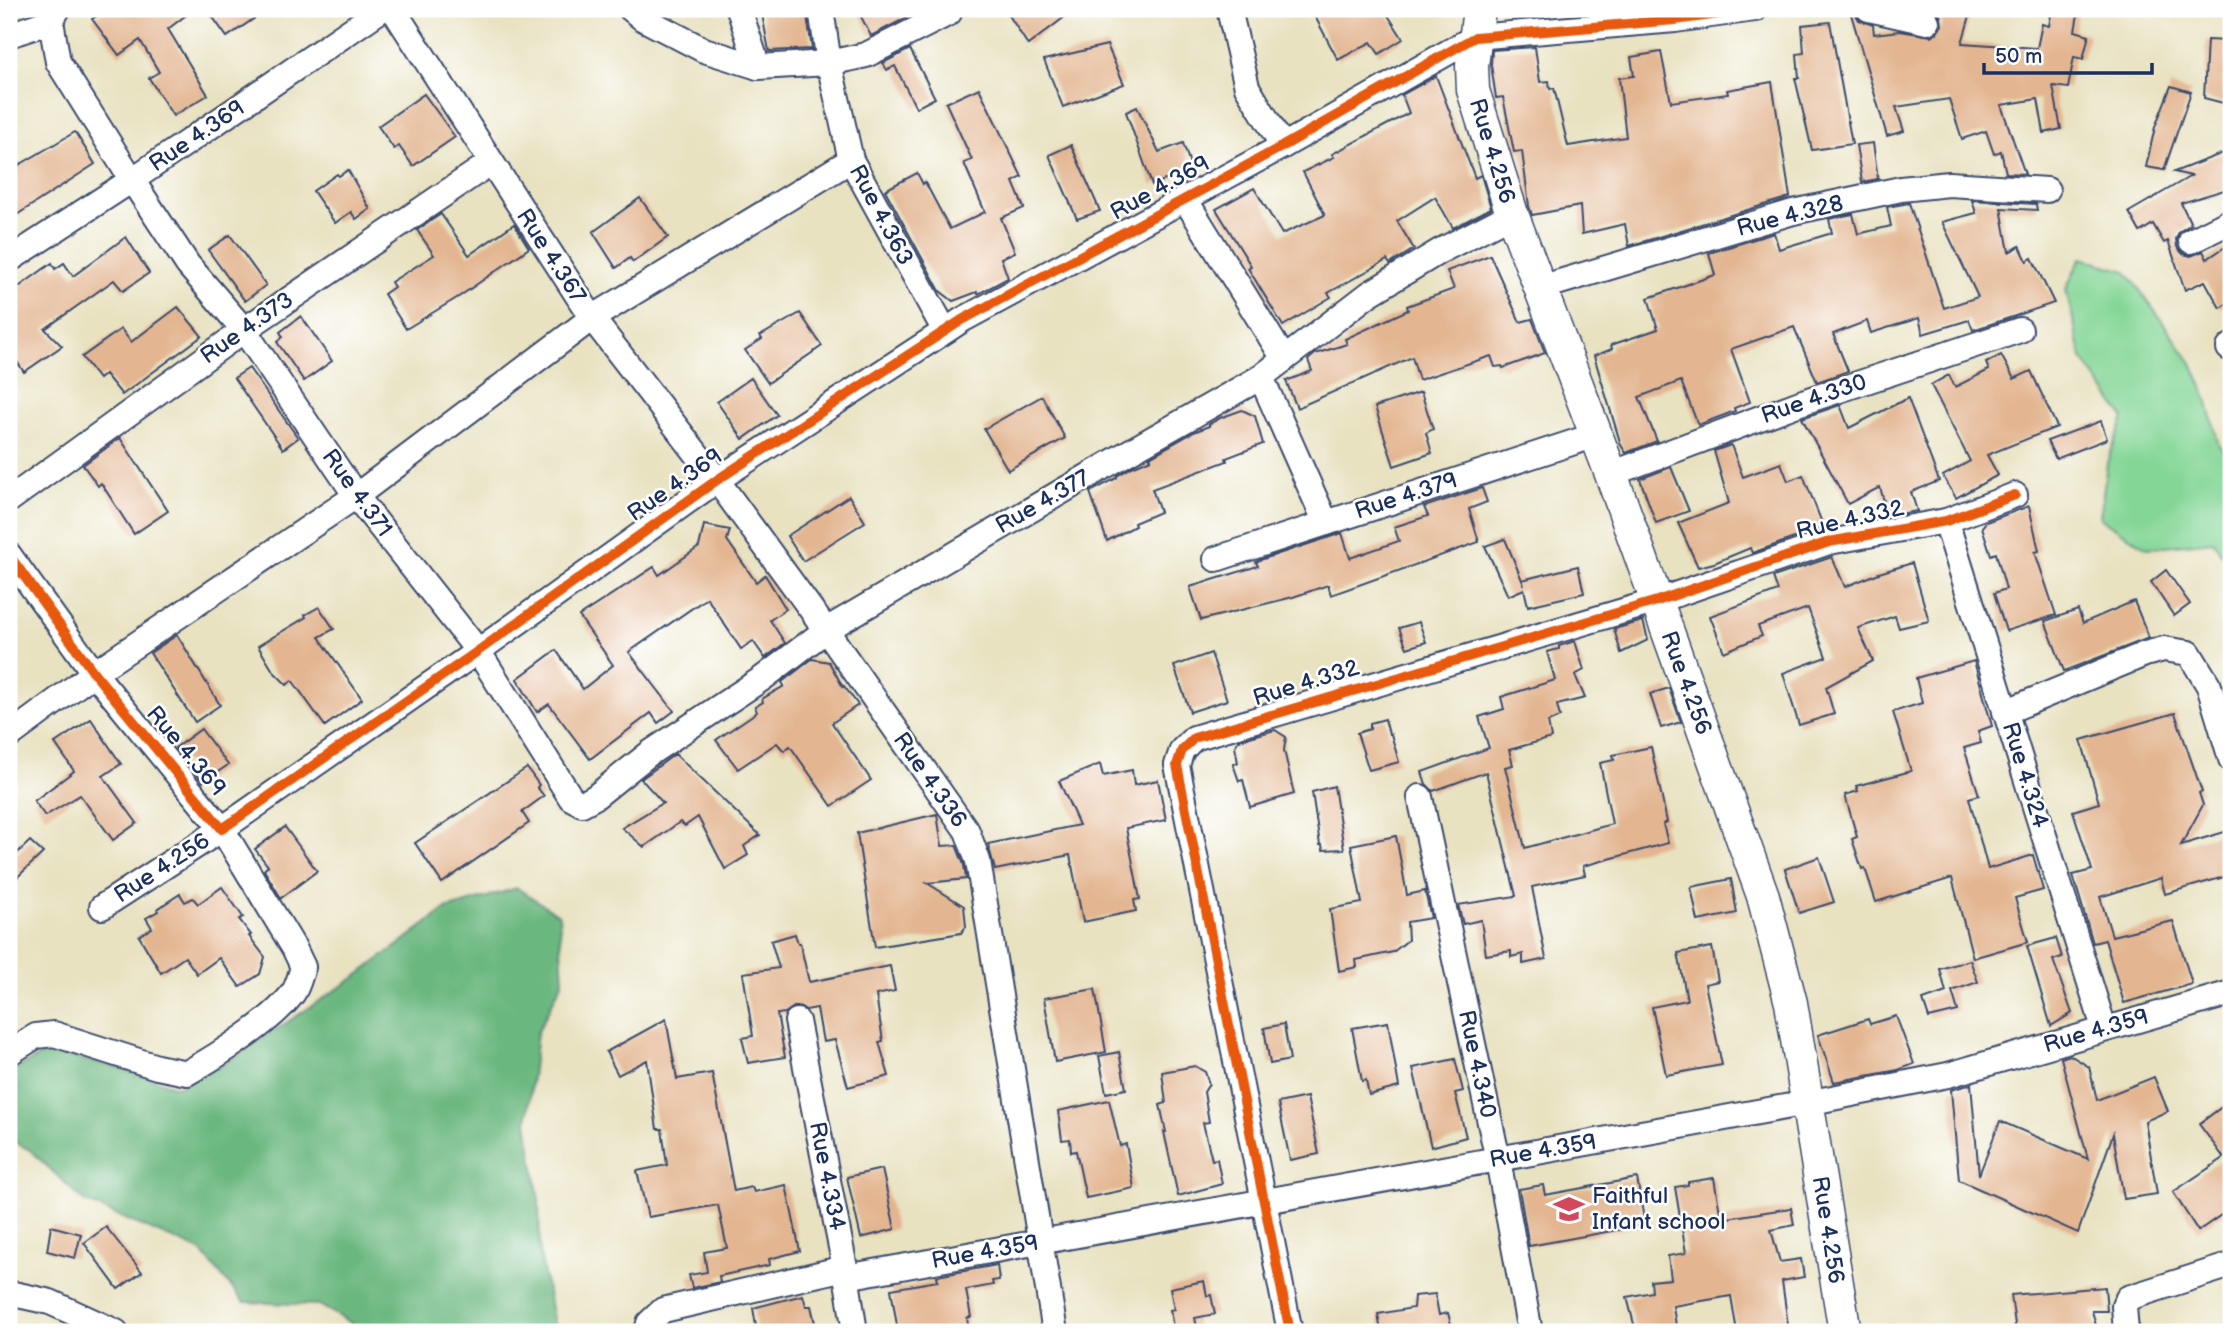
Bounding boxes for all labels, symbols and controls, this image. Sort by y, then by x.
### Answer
scale bar [1984,32,2152,76]
text: 50 m [1995,44,2042,69]
street label: Rue 4.369 [144,94,250,178]
street label: Rue 4.256 [1463,95,1521,207]
street label: Rue 4.369 [1106,149,1214,227]
street label: Rue 4.363 [843,160,919,270]
street label: Rue 4.328 [1734,189,1846,243]
street label: Rue 4.367 [510,203,592,309]
street label: Rue 4.373 [195,286,299,370]
street label: Rue 4.330 [1758,368,1870,430]
street label: Rue 4.369 [622,442,728,528]
street label: Rue 4.371 [316,444,398,542]
street label: Rue 4.377 [991,463,1096,540]
street label: Rue 4.379 [1351,466,1461,526]
street label: Rue 4.332 [1794,494,1907,546]
street label: Rue 4.256 [1654,627,1718,739]
street label: Rue 4.332 [1250,653,1363,712]
street label: Rue 4.369 [140,700,232,802]
street label: Rue 4.324 [1996,719,2054,831]
street label: Rue 4.336 [887,727,973,833]
street label: Rue 4.256 [109,827,215,909]
street label: Rue 4.359 [2040,1003,2152,1059]
street label: Rue 4.340 [1452,1008,1502,1120]
street label: Rue 4.334 [803,1119,851,1233]
street label: Rue 4.359 [1487,1128,1599,1174]
street label: Rue 4.256 [1806,1174,1850,1286]
place label: Faithful Infant school [1592,1182,1725,1236]
school or university icon: Faithful Infant school [1552,1192,1586,1226]
street label: Rue 4.359 [929,1229,1041,1275]

